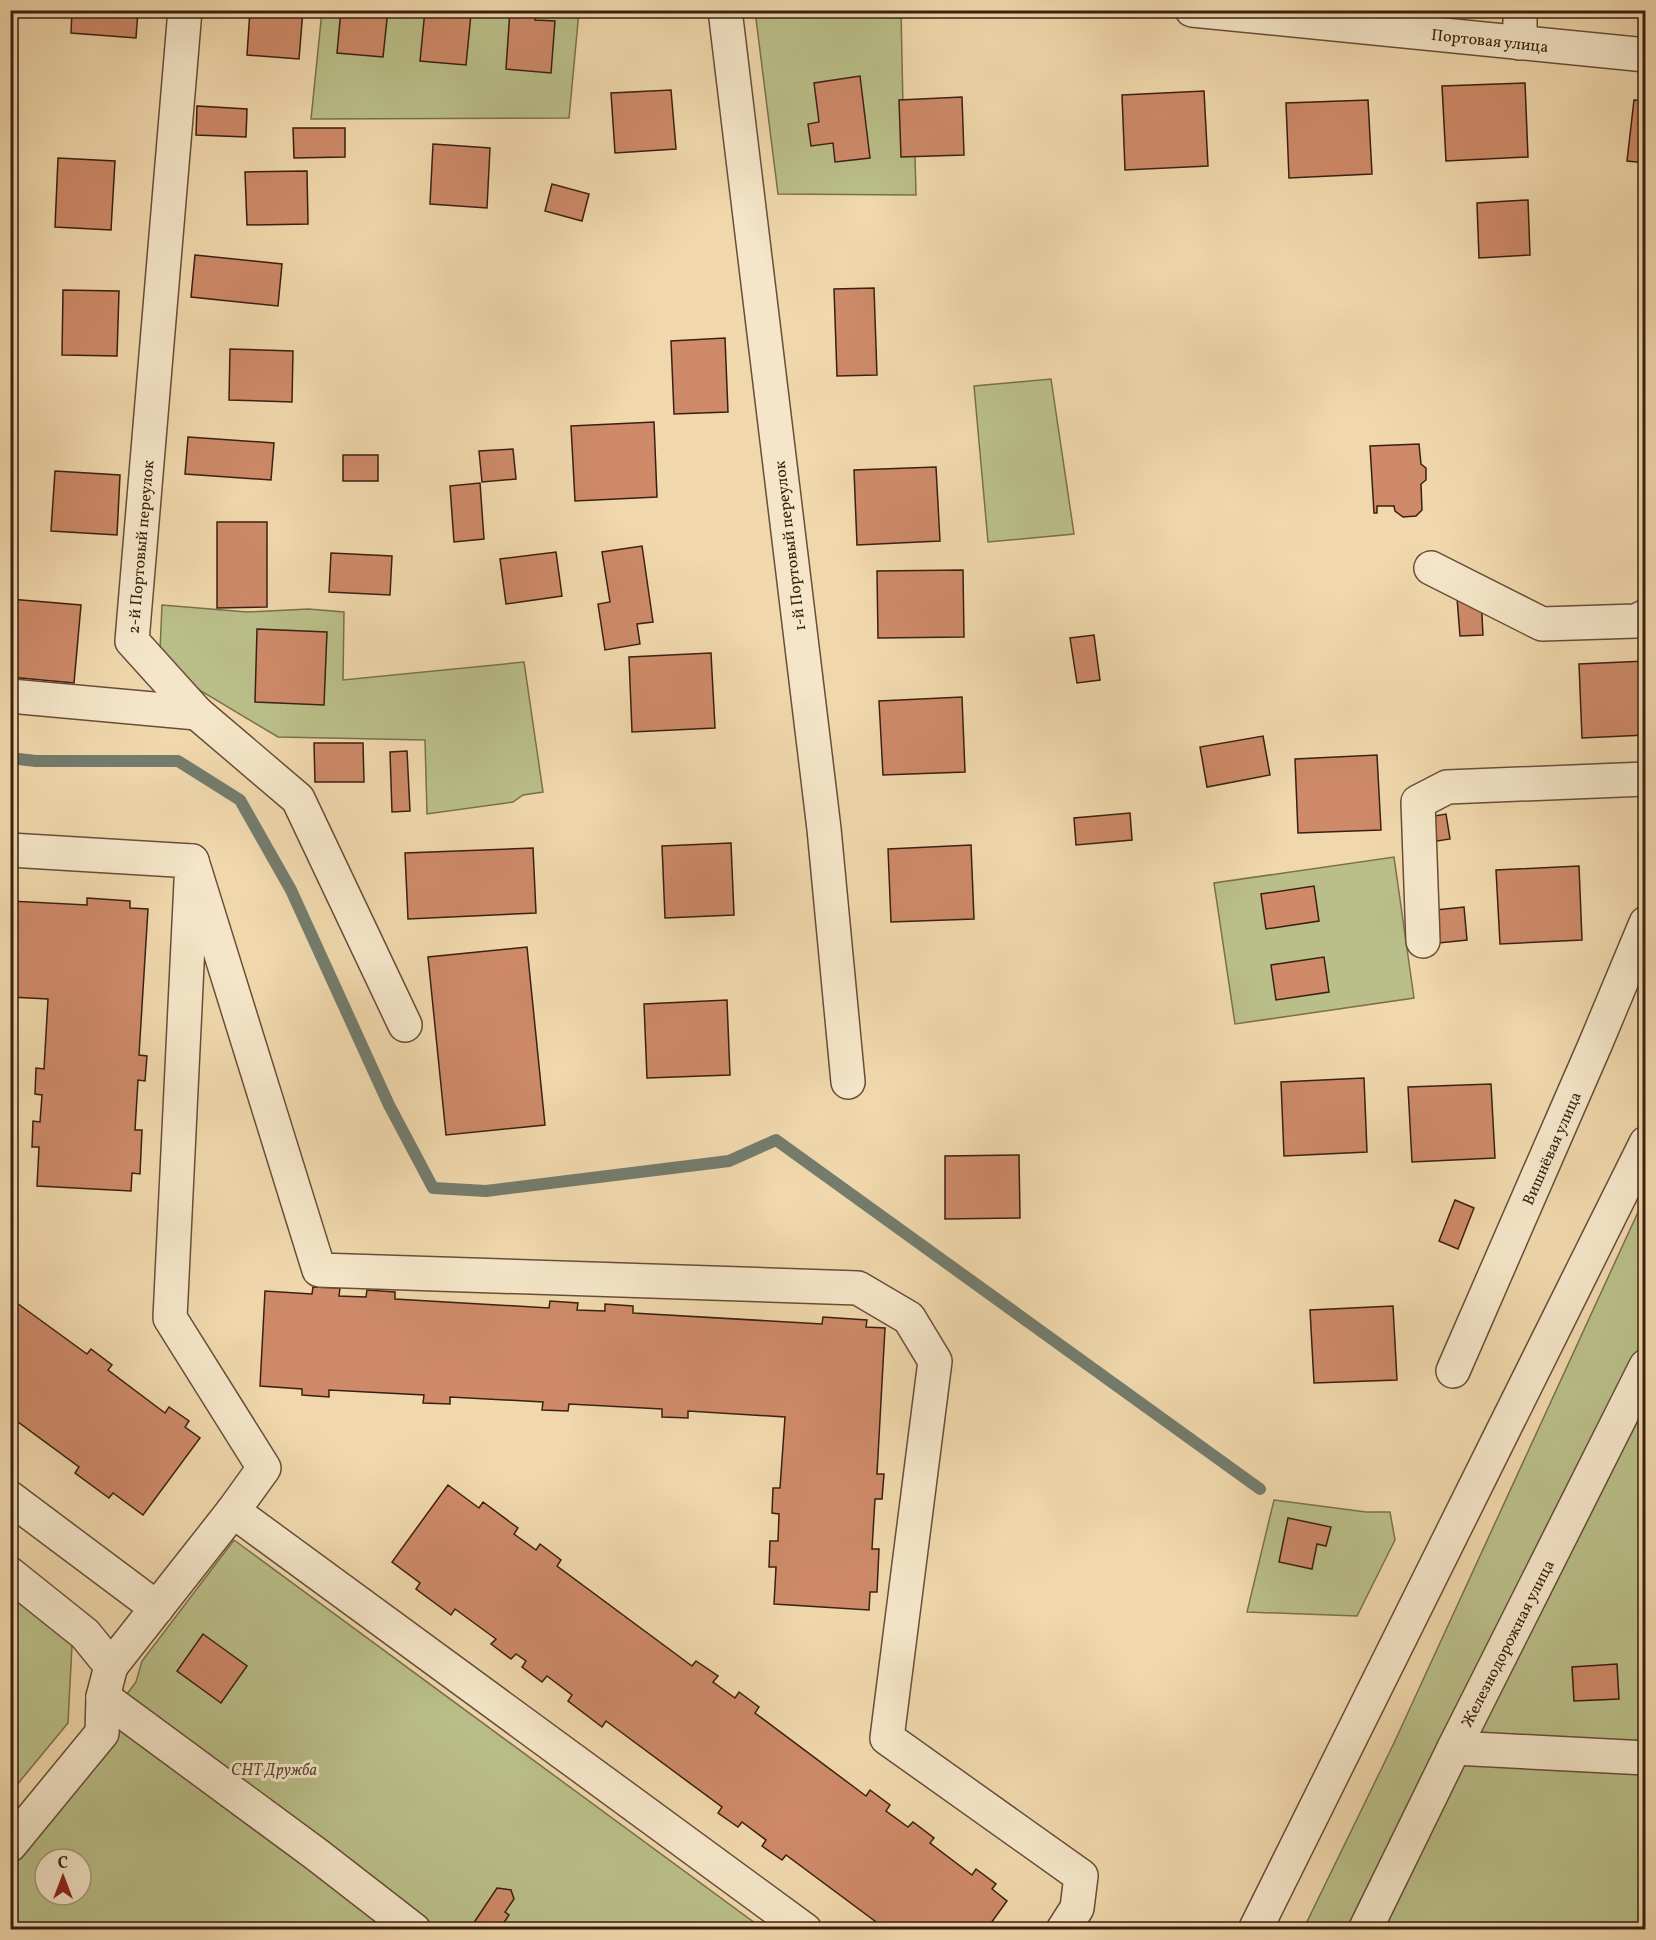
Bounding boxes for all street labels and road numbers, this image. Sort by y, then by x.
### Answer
street label: Портовая улица [1430,25,1549,59]
street label: 2-й Портовый переулок [123,459,161,635]
street label: 1-й Портовый переулок [770,459,812,632]
street label: Вишнёвая улица [1518,1089,1588,1209]
street label: Железнодорожная улица [1457,1556,1561,1731]

